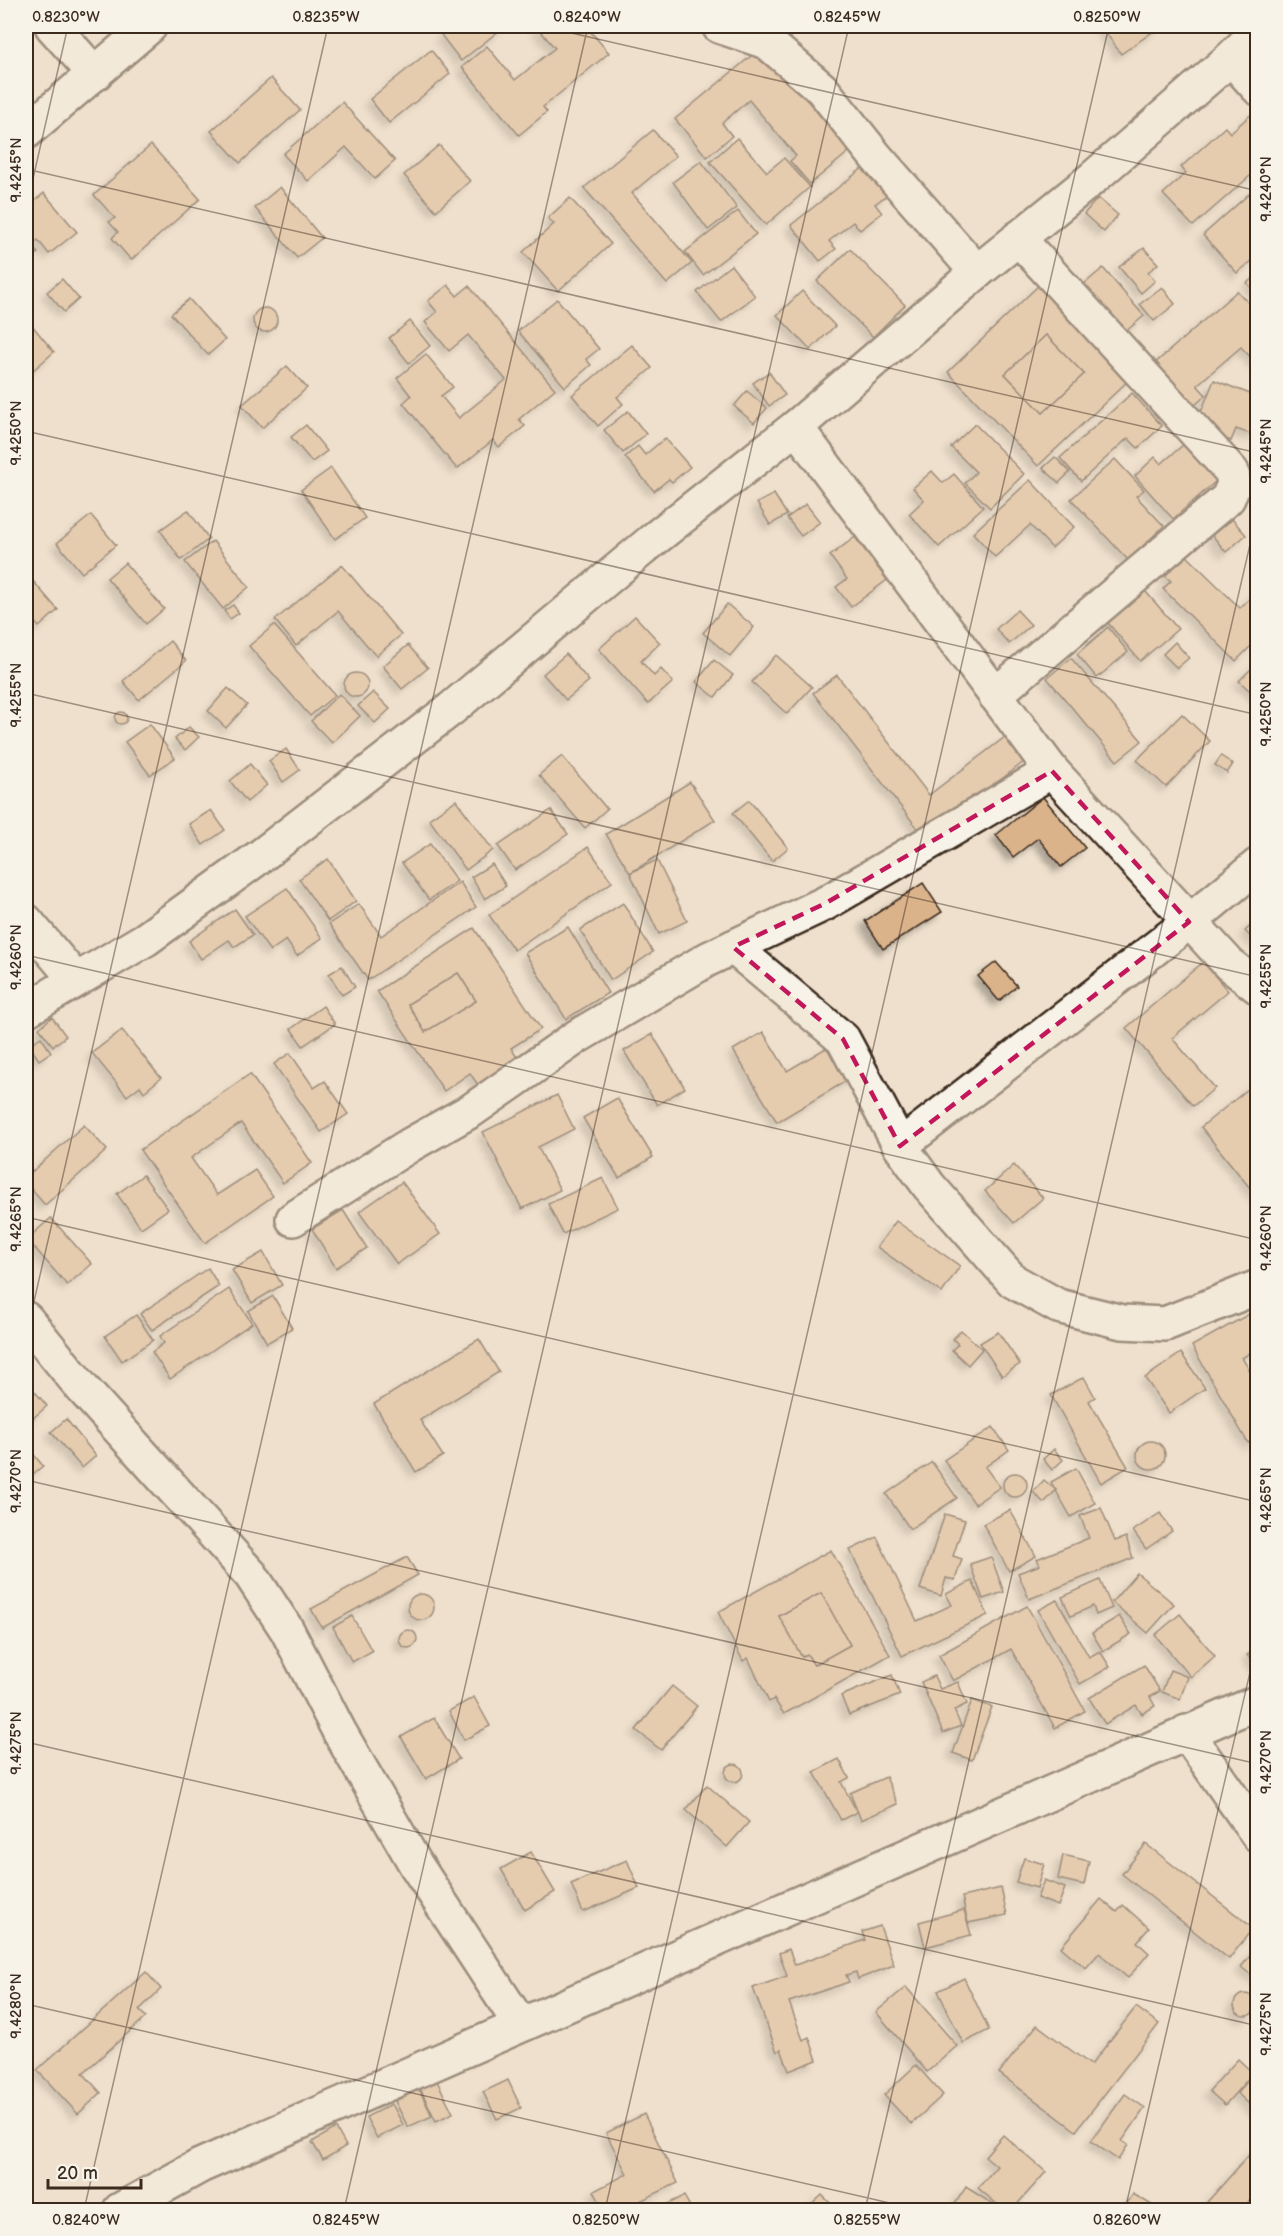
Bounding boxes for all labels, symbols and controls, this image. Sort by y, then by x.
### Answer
text: 0.8230°W [32,8,100,27]
text: 0.8235°W [292,8,360,27]
text: 0.8240°W [553,8,621,27]
text: 0.8245°W [813,8,881,27]
text: 0.8250°W [1073,8,1141,27]
text: 9.4245°N [7,137,26,203]
text: 9.4240°N [1257,156,1276,222]
text: 9.4250°N [7,400,26,466]
text: 9.4245°N [1257,418,1276,484]
text: 9.4255°N [7,663,26,727]
text: 9.4250°N [1257,681,1276,747]
text: 9.4260°N [7,924,26,990]
text: 9.4255°N [1257,944,1276,1008]
text: 9.4265°N [7,1186,26,1252]
text: 9.4260°N [1257,1205,1276,1271]
text: 9.4270°N [7,1449,26,1513]
text: 9.4265°N [1257,1467,1276,1533]
text: 9.4275°N [7,1711,26,1775]
text: 9.4270°N [1257,1730,1276,1794]
text: 9.4280°N [7,1973,26,2039]
text: 9.4275°N [1257,1992,1276,2056]
scale bar [48,2152,141,2190]
text: 20 m [57,2163,98,2184]
text: 0.8240°W [52,2211,120,2230]
text: 0.8245°W [312,2211,380,2230]
text: 0.8250°W [572,2211,640,2230]
text: 0.8255°W [834,2211,901,2230]
text: 0.8260°W [1093,2211,1161,2230]

